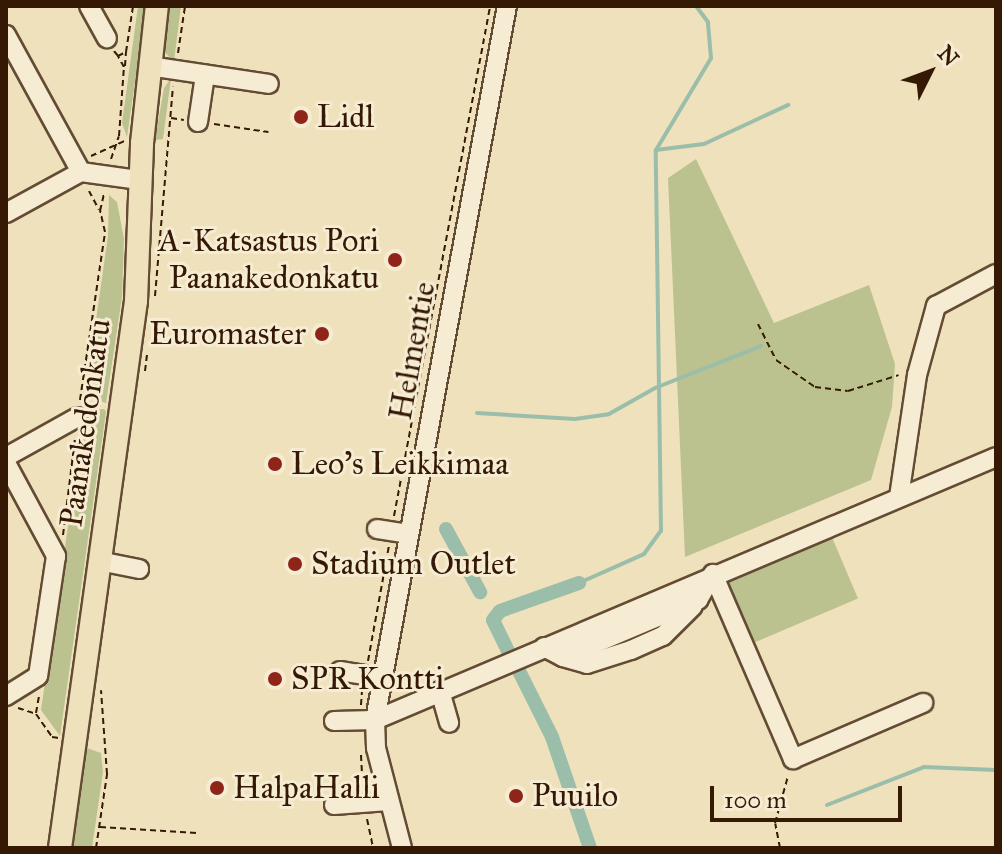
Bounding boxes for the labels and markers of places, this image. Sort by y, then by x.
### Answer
place label: Lidl [317,98,374,136]
marker: Lidl [292,108,310,126]
place label: A-Katsastus Pori Paanakedonkatu [158,223,379,298]
marker: A-Katsastus Pori Paanakedonkatu [386,251,404,269]
place label: Euromaster [149,315,306,353]
marker: Euromaster [313,325,331,343]
place label: Leo's Leikkimaa [291,445,509,483]
marker: Leo's Leikkimaa [266,455,284,473]
place label: Stadium Outlet [311,545,516,583]
marker: Stadium Outlet [286,555,304,573]
place label: SPR Kontti [291,660,444,698]
marker: SPR Kontti [266,670,284,688]
place label: HalpaHalli [233,769,380,807]
place label: Puuilo [532,777,618,815]
marker: HalpaHalli [208,779,226,797]
marker: Puuilo [507,787,525,805]

